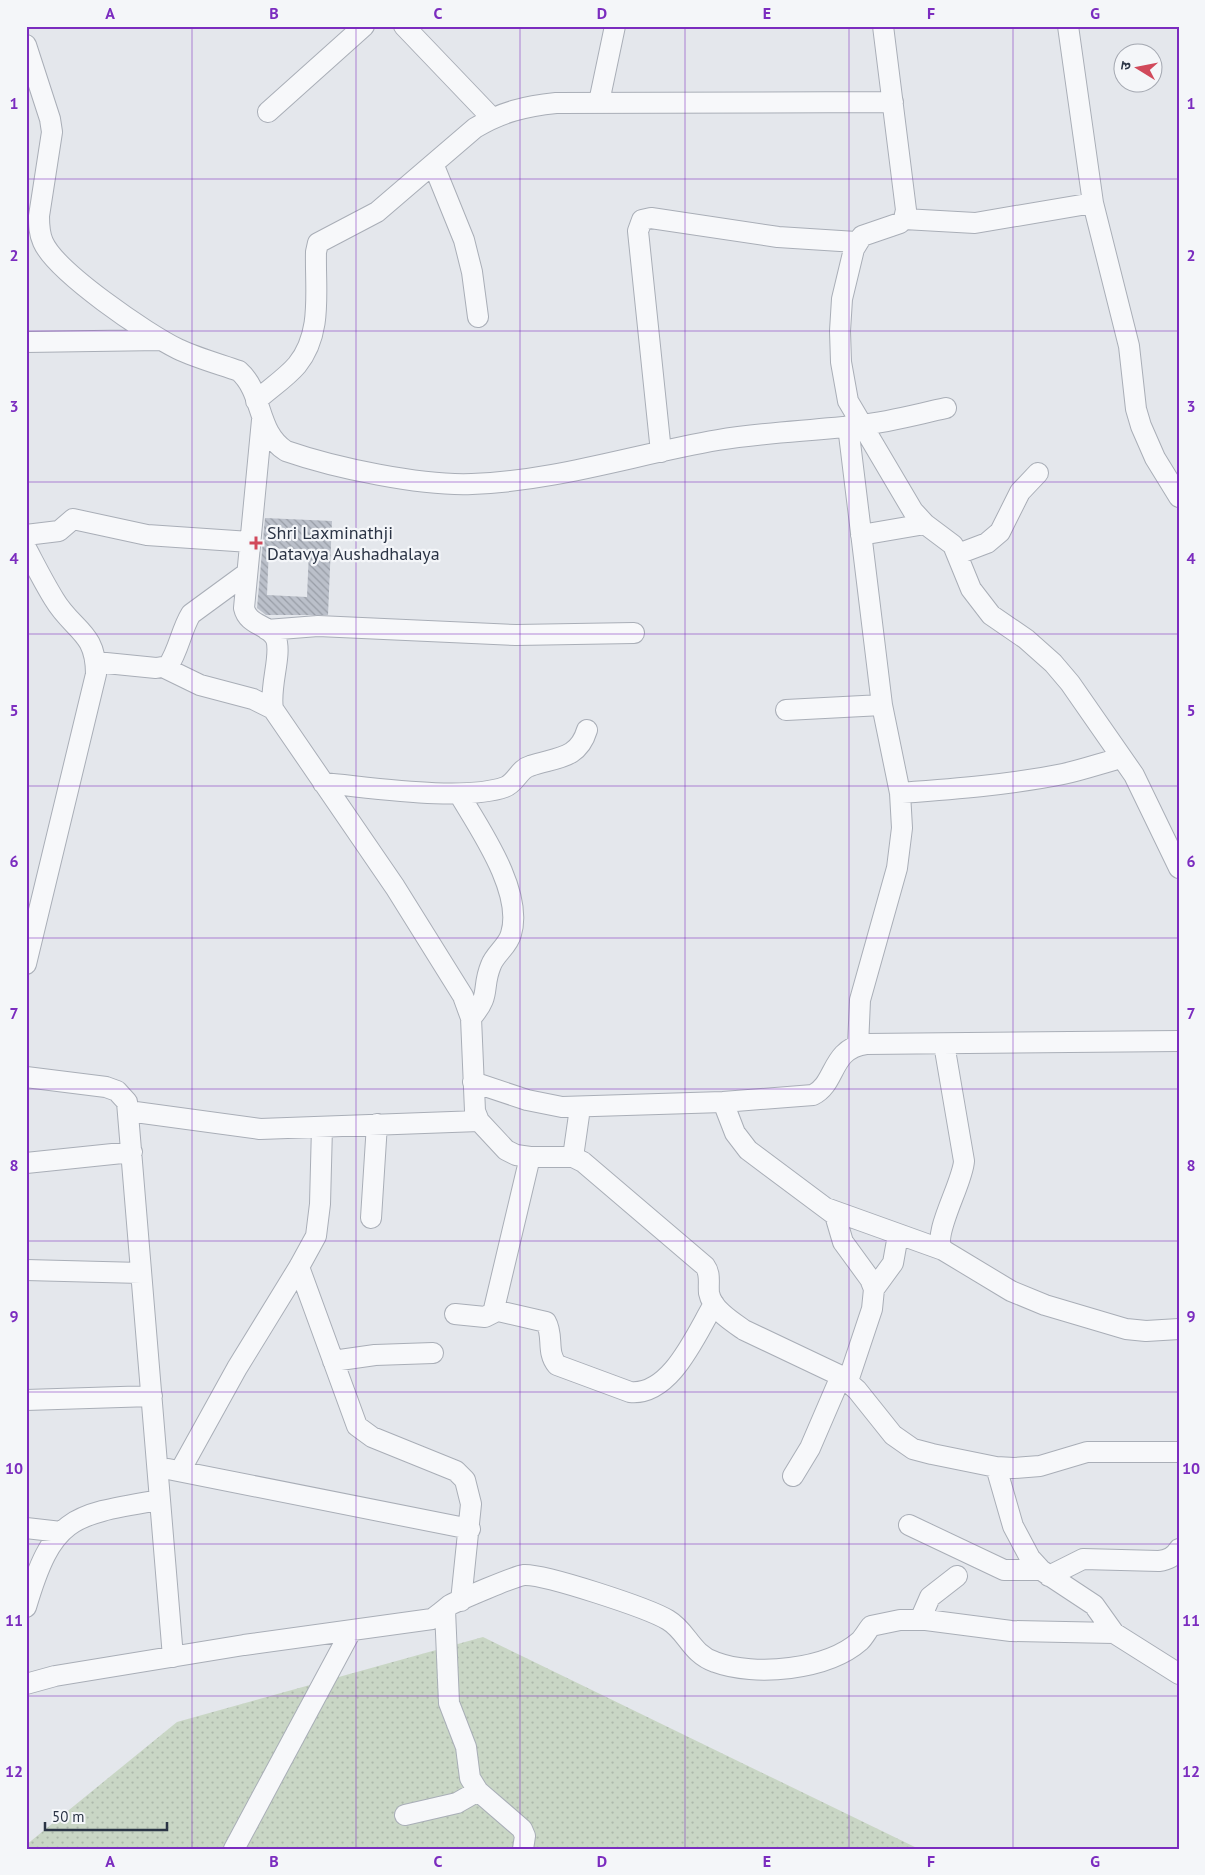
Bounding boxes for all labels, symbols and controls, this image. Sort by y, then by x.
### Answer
text: A [105,3,115,23]
text: B [269,3,279,23]
text: C [434,3,443,23]
text: D [597,3,607,23]
text: E [763,3,771,23]
text: F [927,3,935,23]
text: G [1090,3,1100,23]
north arrow [1112,42,1162,92]
text: उ [1116,59,1135,71]
text: 1 [9,93,19,113]
text: 1 [1186,93,1196,113]
text: 2 [9,245,19,265]
text: 2 [1186,245,1196,265]
text: 3 [9,396,19,416]
text: 3 [1186,396,1196,416]
place label: Shri Laxminathji Datavya Aushadhalaya [267,521,440,565]
marker: Shri Laxminathji Datavya Aushadhalaya [249,536,263,550]
text: 4 [9,548,19,568]
text: 4 [1186,548,1196,568]
text: 5 [9,700,19,720]
text: 5 [1186,700,1196,720]
text: 6 [9,851,19,871]
text: 6 [1186,851,1196,871]
text: 7 [9,1003,19,1023]
text: 7 [1186,1003,1196,1023]
text: 8 [9,1155,19,1175]
text: 8 [1186,1155,1196,1175]
text: 9 [9,1306,19,1326]
text: 9 [1186,1306,1196,1326]
text: 10 [5,1458,23,1478]
text: 10 [1182,1458,1200,1478]
text: 11 [5,1610,23,1630]
text: 11 [1182,1610,1200,1630]
text: 12 [5,1761,23,1781]
text: 12 [1182,1761,1200,1781]
scale bar [45,1800,168,1832]
text: 50 m [52,1807,85,1826]
text: A [105,1851,115,1871]
text: B [269,1851,279,1871]
text: C [434,1851,443,1871]
text: D [597,1851,607,1871]
text: E [763,1851,771,1871]
text: F [927,1851,935,1871]
text: G [1090,1851,1100,1871]

